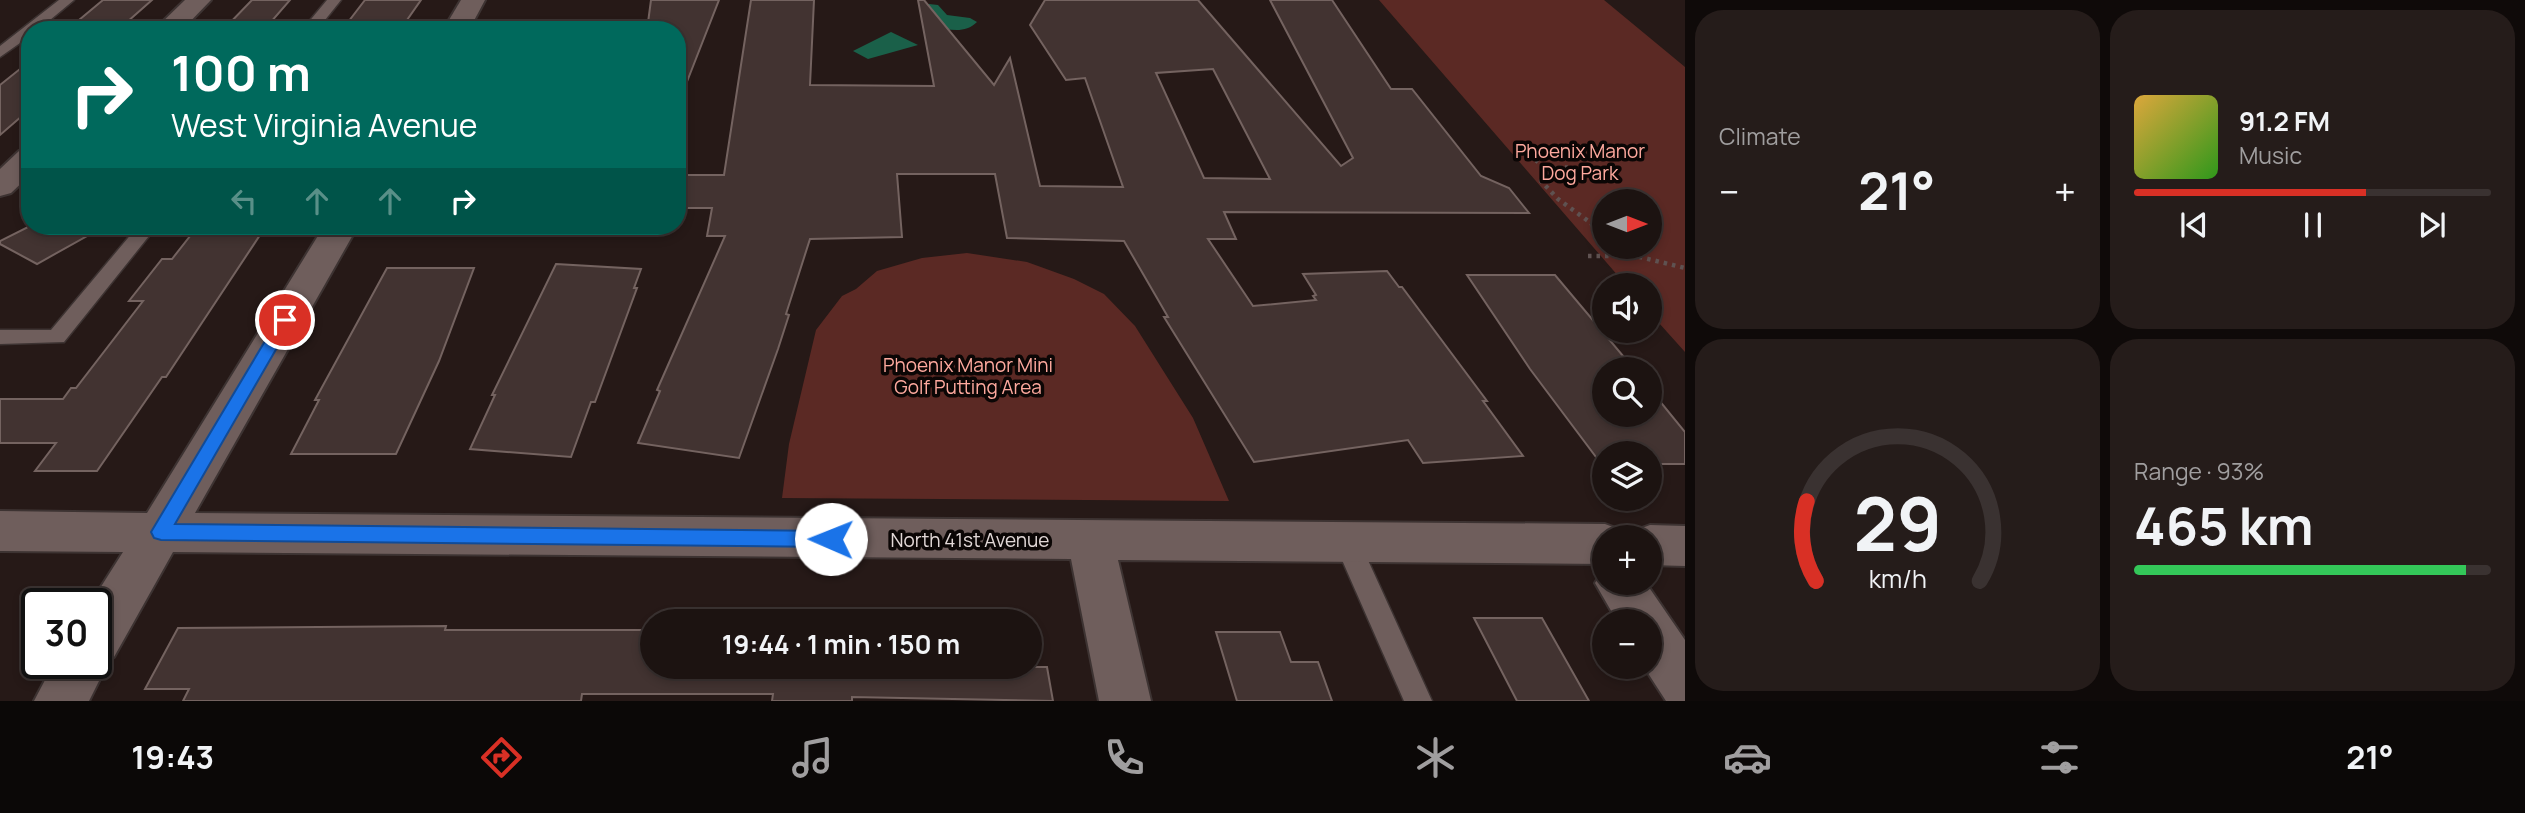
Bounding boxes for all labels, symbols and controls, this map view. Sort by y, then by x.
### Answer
text: 100 m [171,39,311,106]
icon: right [56,49,147,140]
text: West Virginia Avenue [171,103,477,147]
text: 91.2 FM [2239,103,2330,139]
text: Climate [1719,120,1801,152]
park label: Phoenix Manor Dog Park [1515,138,1645,186]
text: Music [2239,139,2302,171]
text: 21° [1858,155,1935,226]
text: − [1719,165,1740,217]
text: + [2054,165,2076,217]
icon: left [225,182,263,220]
icon: ahead [298,182,336,220]
icon: ahead [371,182,409,220]
icon: right [444,182,482,220]
north arrow [1592,189,1662,259]
map controls [1592,189,1662,679]
icon: previous [2175,206,2213,244]
icon: pause [2294,206,2332,244]
icon: next [2413,206,2451,244]
button: sound [1592,273,1662,343]
pin [255,290,315,350]
icon: arrive [266,301,304,339]
park label: Phoenix Manor Mini Golf Putting Area [883,352,1053,400]
button: search [1592,357,1662,427]
button: layers [1592,441,1662,511]
text: Range · 93% [2134,455,2264,487]
text: 29 [1853,473,1942,573]
text: 465 km [2134,490,2314,561]
position arrow [794,502,868,576]
button: + [1592,525,1662,595]
street label: North 41st Avenue [891,527,1049,553]
text: km/h [1868,561,1927,596]
speed limit sign: 30 [21,588,112,679]
button: − [1592,609,1662,679]
text: 19:44 · 1 min · 150 m [722,626,960,662]
icon: directions [477,733,526,782]
icon: music [788,733,837,782]
icon: phone [1100,733,1149,782]
icon: climate [1411,733,1460,782]
icon: car [1723,733,1772,782]
icon: filters [2035,733,2084,782]
text: 19:43 [131,735,214,779]
text: 21° [2346,735,2394,779]

